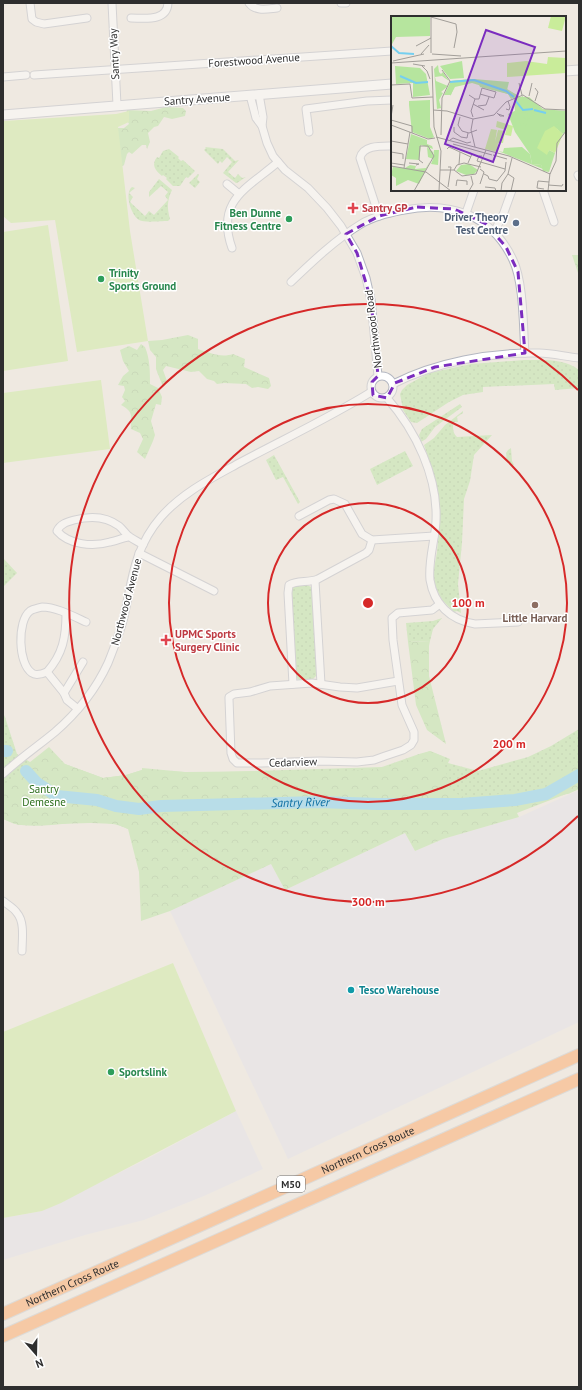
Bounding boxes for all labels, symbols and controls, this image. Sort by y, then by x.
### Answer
inset map [391,16,566,191]
street label: Santry Way [106,27,122,80]
street label: Forestwood Avenue [208,50,301,70]
street label: Santry Avenue [163,90,231,108]
place label: Santry GP [362,201,408,215]
marker: Santry GP [347,202,359,214]
place label: Ben Dunne Fitness Centre [214,206,281,233]
place label: Driver Theory Test Centre [444,210,509,237]
marker: Ben Dunne Fitness Centre [284,214,294,224]
marker: Driver Theory Test Centre [511,218,521,228]
place label: Trinity Sports Ground [109,266,176,293]
marker: Trinity Sports Ground [96,274,106,284]
street label: Northwood Road [361,289,385,369]
street label: Northwood Avenue [108,556,144,647]
text: 100 m [451,595,485,610]
centre of rings [361,596,375,610]
marker: Little Harvard [530,600,540,610]
place label: Little Harvard [503,611,567,625]
place label: UPMC Sports Surgery Clinic [175,627,240,654]
marker: UPMC Sports Surgery Clinic [160,634,172,646]
text: 200 m [492,736,526,751]
street label: Cedarview [269,754,317,770]
park label: Santry Demesne [22,782,66,809]
water label: Santry River [271,794,331,810]
text: 300 m [351,894,385,909]
place label: Tesco Warehouse [359,983,439,997]
marker: Tesco Warehouse [346,985,356,995]
place label: Sportslink [119,1065,168,1079]
marker: Sportslink [106,1067,116,1077]
street label: Northern Cross Route [319,1123,417,1177]
road number: M50 [277,1176,305,1192]
street label: Northern Cross Route [24,1256,121,1310]
north arrow [16,1334,56,1374]
text: N [34,1356,45,1371]

